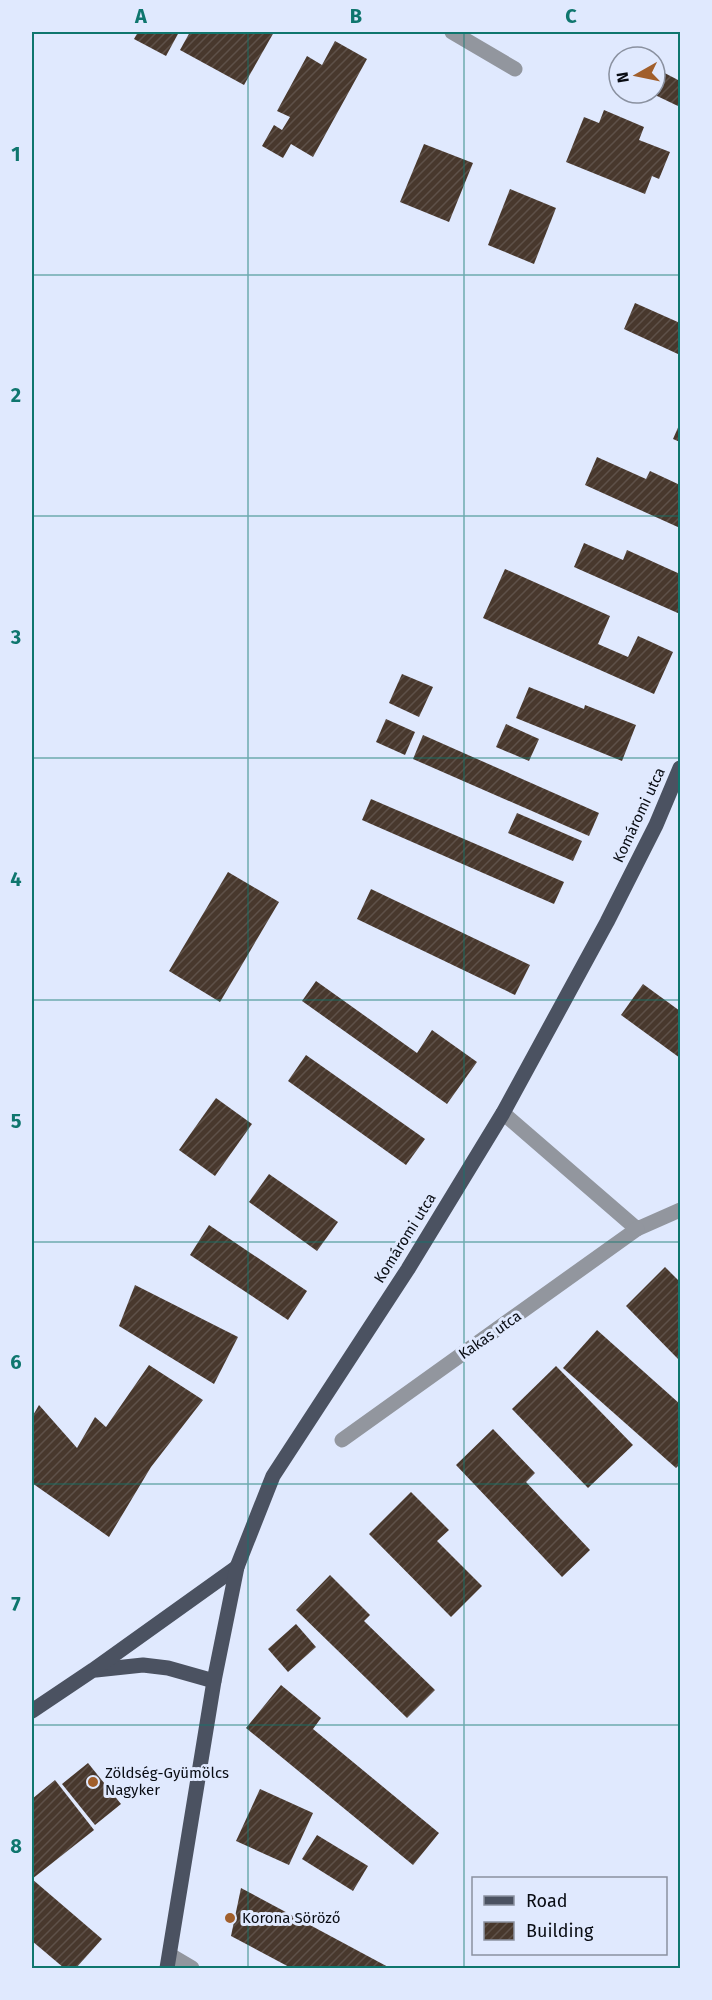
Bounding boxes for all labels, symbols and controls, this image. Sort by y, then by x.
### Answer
text: A [134,4,148,28]
text: B [350,4,362,28]
text: C [565,4,577,28]
north arrow [607,45,667,105]
text: N [612,71,633,84]
text: 1 [11,142,21,166]
text: 2 [11,383,21,407]
text: 3 [10,625,21,649]
street label: Komáromi utca [609,765,669,865]
text: 4 [10,867,22,891]
text: 5 [11,1109,22,1133]
street label: Komáromi utca [370,1190,440,1286]
street label: Kakas utca [455,1307,525,1363]
text: 6 [10,1350,22,1374]
text: 7 [11,1592,21,1616]
place label: Zöldség-Gyümölcs Nagyker [105,1764,229,1799]
marker: Zöldség-Gyümölcs Nagyker [86,1775,100,1789]
text: 8 [10,1834,22,1858]
legend [472,1877,667,1955]
text: Road [526,1890,568,1912]
place label: Korona Söröző [242,1909,341,1927]
marker: Korona Söröző [223,1911,237,1925]
text: Building [526,1920,594,1942]

